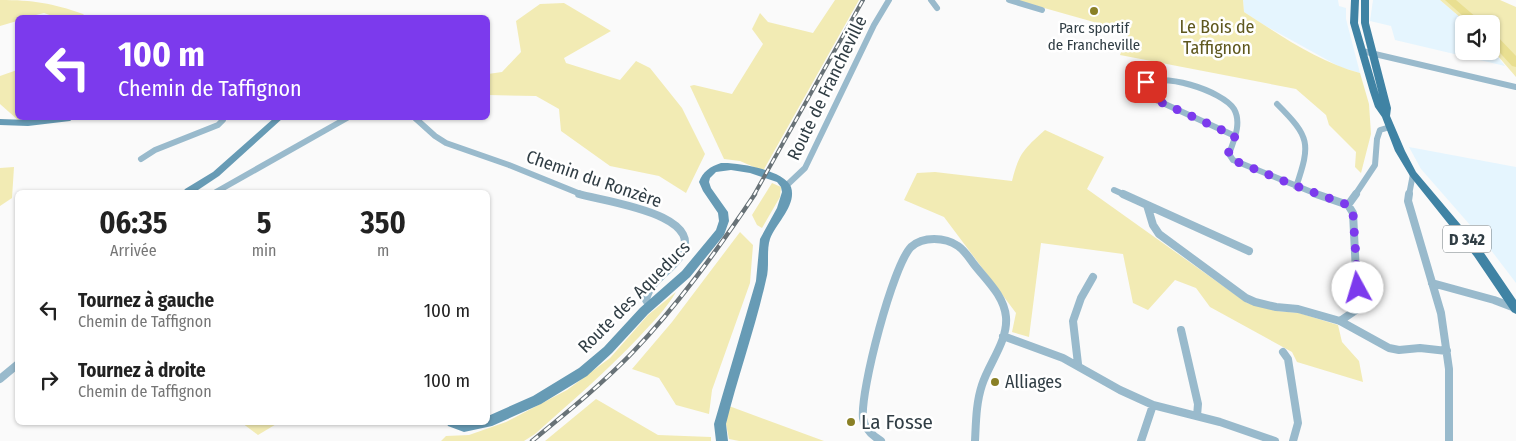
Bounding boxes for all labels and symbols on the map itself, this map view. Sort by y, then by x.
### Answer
marker: Parc sportif de Francheville [1088,5,1100,17]
street label: Route de Francheville [782,12,872,164]
park label: Le Bois de Taffignon [1179,16,1255,59]
place label: Parc sportif de Francheville [1048,19,1140,54]
pin [1125,61,1167,103]
street label: Chemin du Ronzère [523,146,665,213]
road number: D 342 [1443,225,1491,252]
street label: Route des Aqueducs [573,236,695,358]
position arrow [1331,261,1383,313]
place label: Alliages [1005,371,1062,393]
marker: Alliages [989,376,1001,388]
place label: La Fosse [861,409,933,435]
marker: La Fosse [845,416,857,428]

